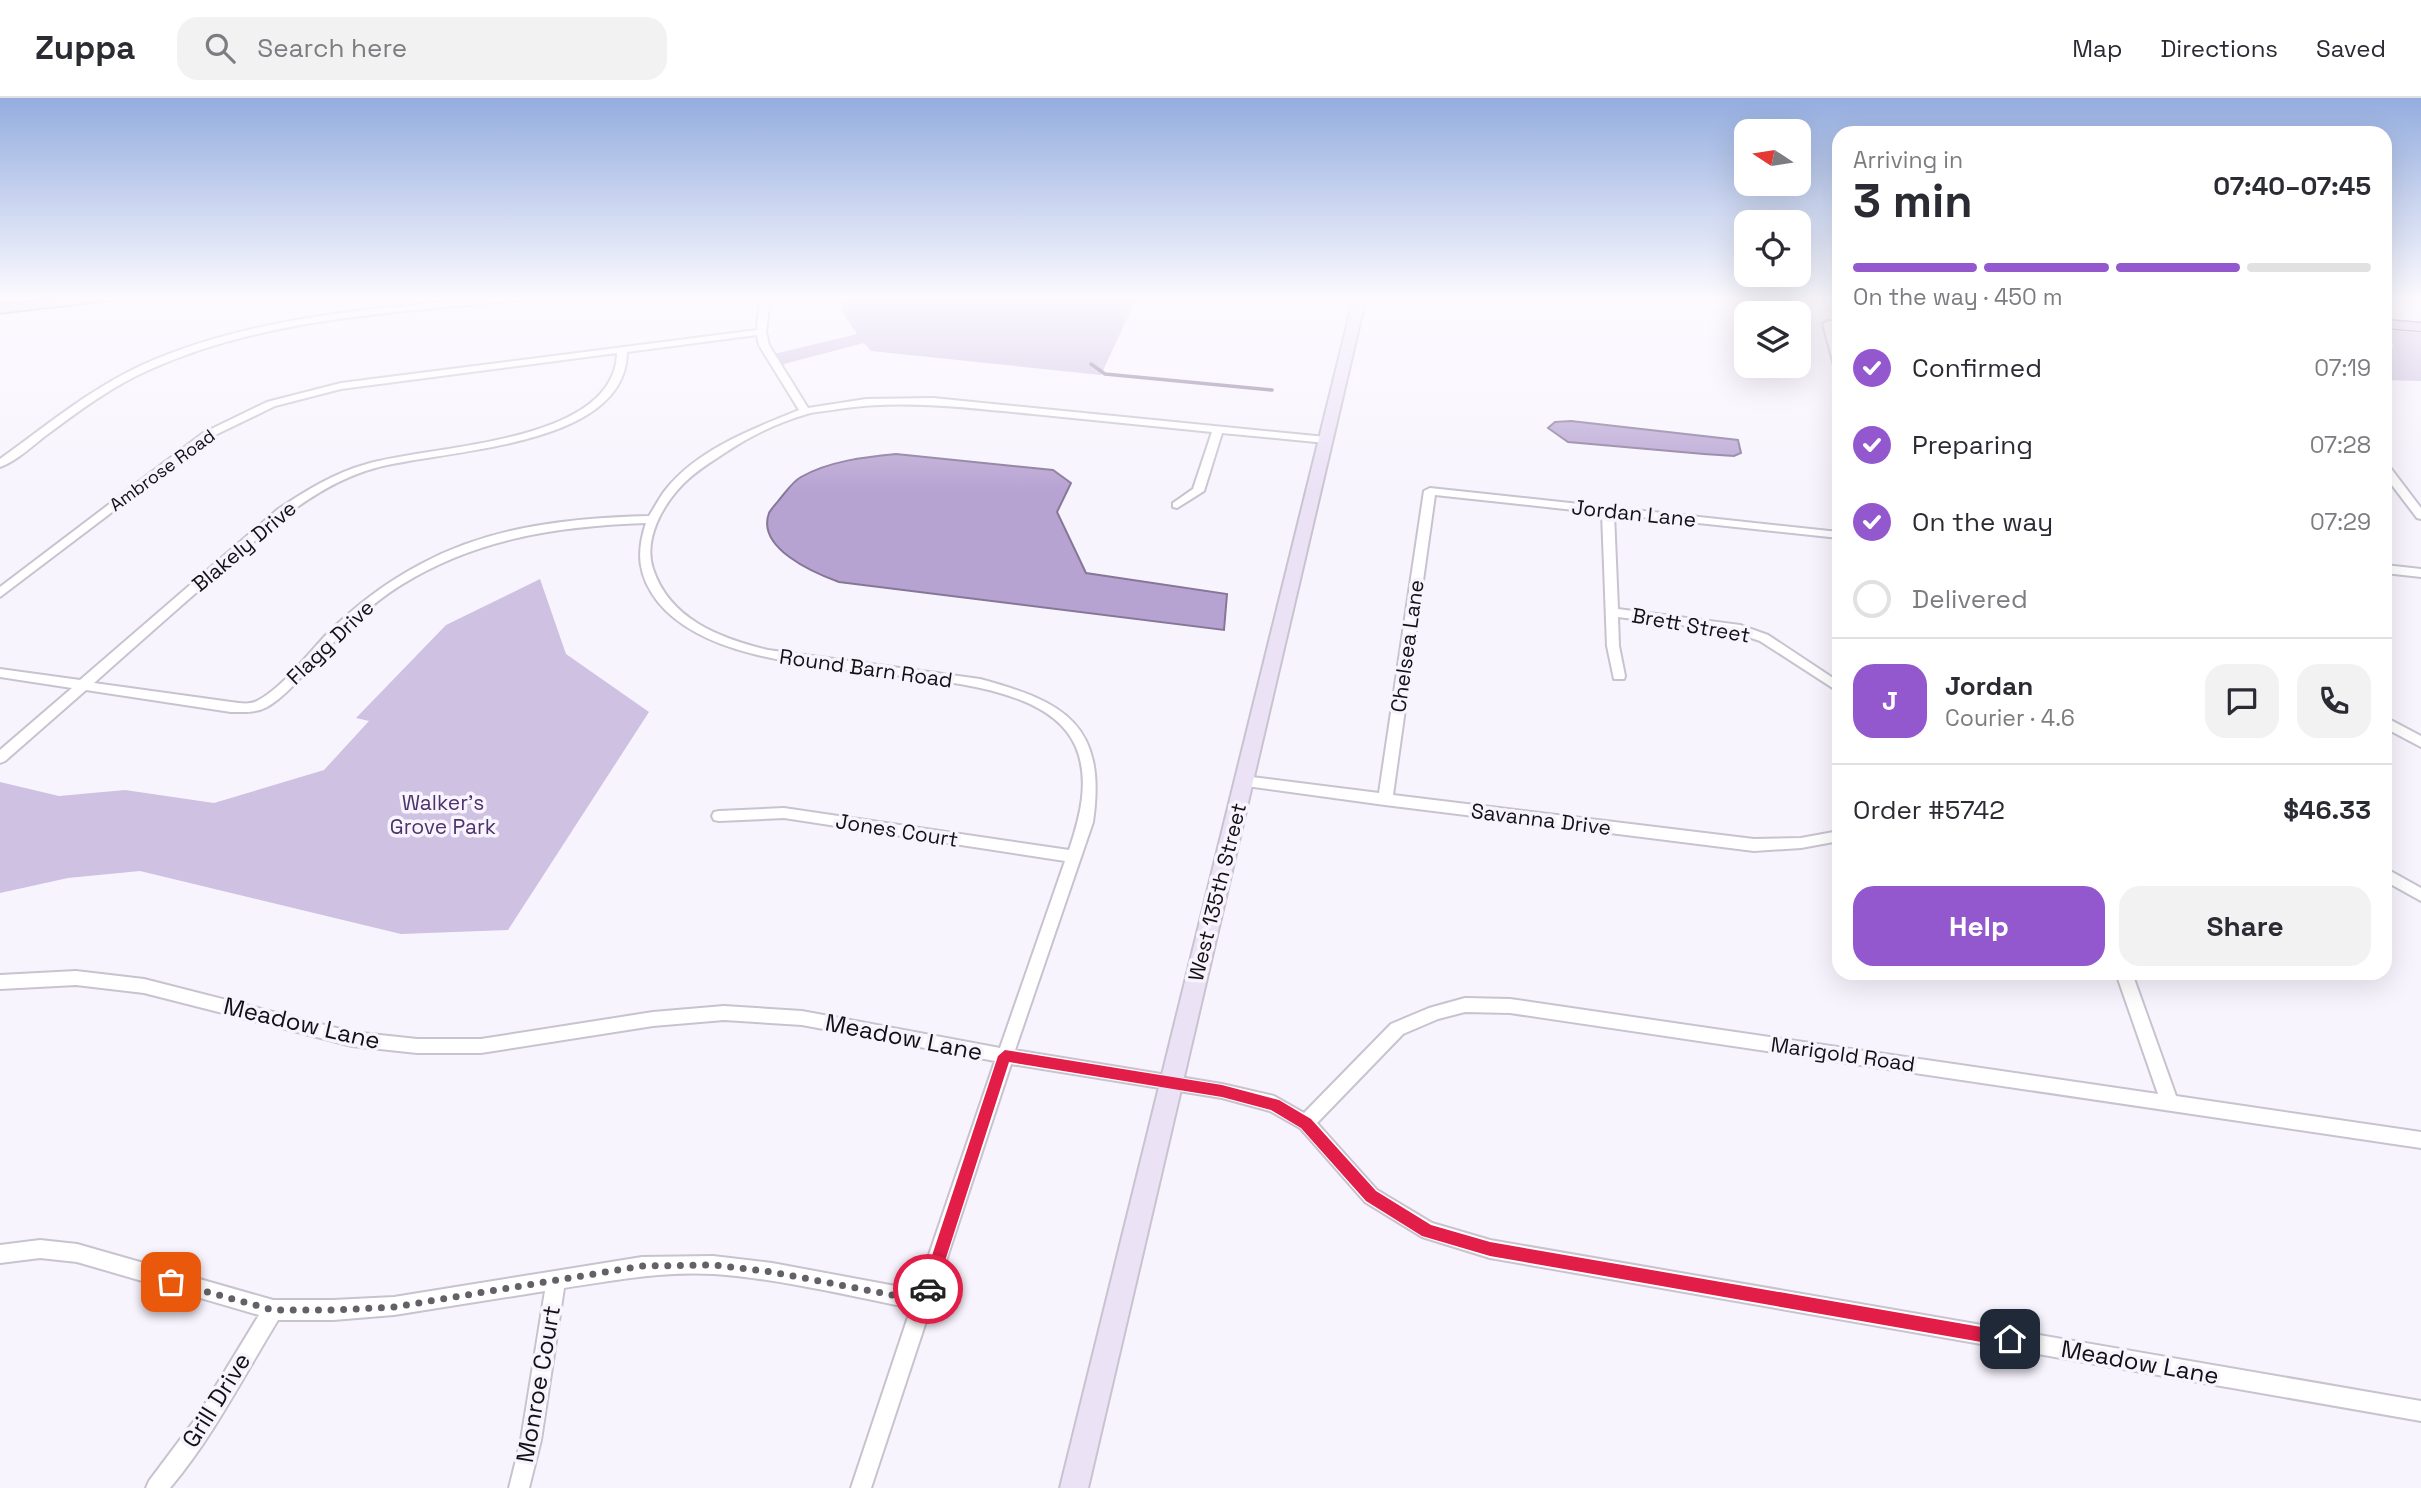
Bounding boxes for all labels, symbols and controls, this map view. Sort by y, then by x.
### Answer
search box [177,17,667,80]
text: Zuppa [35,27,135,69]
icon: search [201,29,239,67]
text: Search here [257,31,407,65]
text: Map [2072,33,2122,64]
text: Directions [2160,33,2278,64]
text: Saved [2316,33,2386,64]
north arrow [1734,119,1811,196]
map controls [1734,119,1811,378]
text: Arriving in [1853,145,1963,175]
text: 07:40–07:45 [2213,169,2371,203]
text: 3 min [1853,172,1973,230]
button: locate [1734,210,1811,287]
text: On the way · 450 m [1853,282,2063,312]
button: layers [1734,301,1811,378]
icon: check [1853,349,1891,387]
text: Confirmed [1912,351,2042,385]
text: 07:19 [2314,353,2371,383]
street label: Ambrose Road [105,424,219,516]
icon: check [1853,426,1891,464]
text: Preparing [1912,428,2033,462]
text: 07:28 [2310,430,2371,460]
street label: Jordan Lane [1570,493,1698,533]
street label: Blakely Drive [186,495,302,597]
icon: check [1853,503,1891,541]
text: On the way [1912,505,2053,539]
text: 07:29 [2310,507,2371,537]
street label: Chelsea Lane [1384,578,1430,714]
text: Delivered [1912,582,2028,616]
street label: Flagg Drive [281,594,379,690]
street label: Brett Street [1630,601,1752,649]
street label: Round Barn Road [778,642,954,694]
button: chat [2205,664,2279,738]
button: phone [2297,664,2371,738]
text: Jordan [1945,669,2033,703]
text: J [1882,684,1898,718]
text: Courier · 4.6 [1945,703,2075,733]
park label: Walker's Grove Park [390,789,496,840]
text: Order #5742 [1853,793,2005,827]
text: $46.33 [2283,793,2371,827]
street label: Savanna Drive [1469,797,1613,841]
street label: West 135th Street [1182,800,1252,984]
street label: Jones Court [834,807,960,853]
button: Help [1853,886,2105,966]
button: Share [2119,886,2371,966]
street label: Meadow Lane [221,990,383,1056]
street label: Meadow Lane [823,1007,985,1067]
street label: Marigold Road [1769,1031,1917,1077]
pin [141,1252,201,1312]
courier [893,1254,963,1324]
icon: bag [152,1263,190,1301]
icon: car [909,1270,947,1308]
street label: Monroe Court [509,1303,567,1465]
pin [1980,1309,2040,1369]
icon: home [1991,1320,2029,1358]
street label: Meadow Lane [2059,1333,2221,1391]
street label: Grill Drive [175,1347,257,1453]

